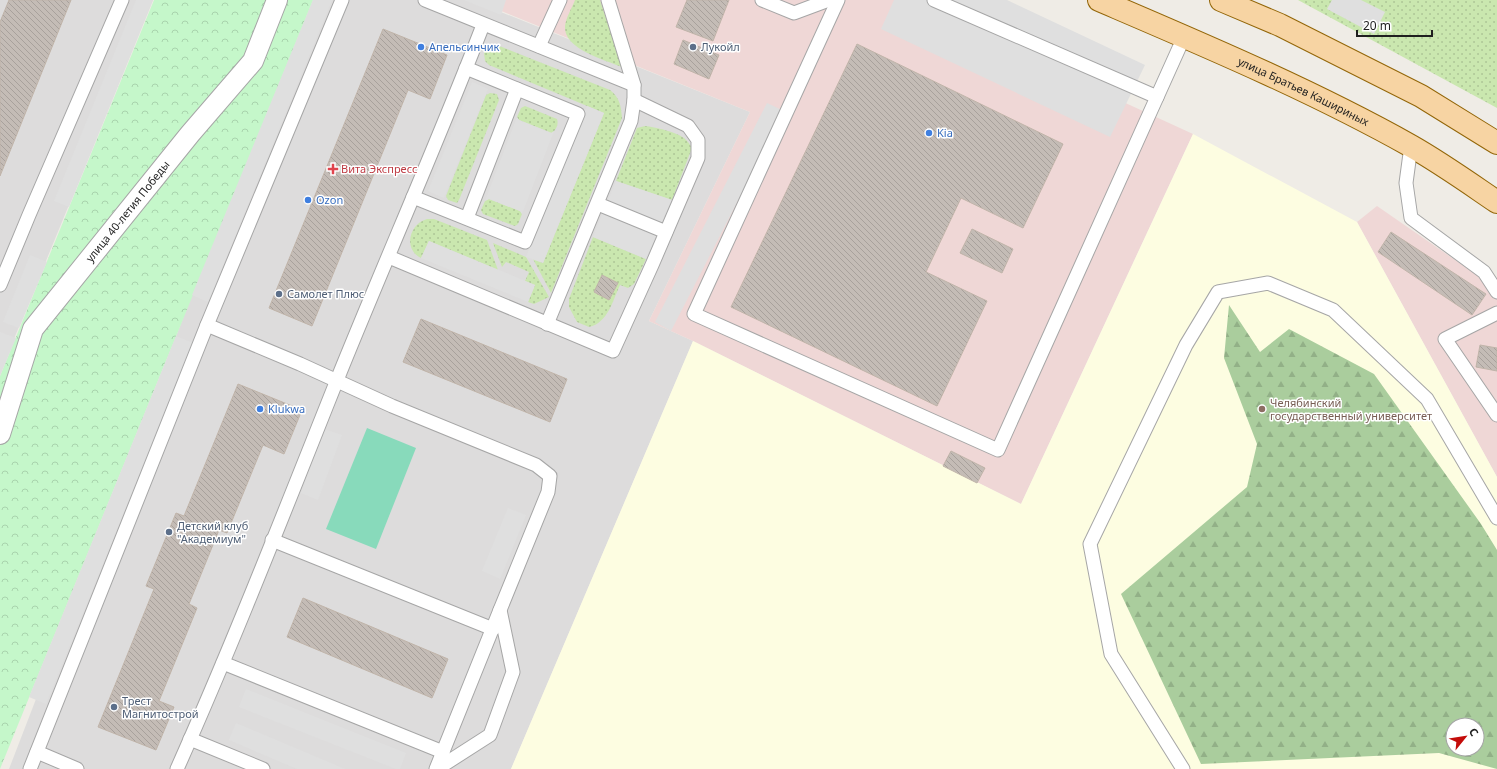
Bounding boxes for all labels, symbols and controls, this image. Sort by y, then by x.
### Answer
scale bar [1357,12,1432,38]
text: 20 m [1363,17,1391,34]
place label: Апельсинчик [429,39,500,54]
place label: Лукойл [701,39,740,54]
marker: Апельсинчик [416,42,426,52]
marker: Лукойл [688,42,698,52]
street label: улица Братьев Кашириных [1236,53,1372,129]
place label: Kia [937,125,953,140]
marker: Kia [924,128,934,138]
street label: улица 40-летия Победы [82,157,173,265]
place label: Вита Экспресс [341,161,417,176]
marker: Вита Экспресс [328,164,338,174]
place label: Ozon [316,192,343,207]
marker: Ozon [303,195,313,205]
place label: Самолет Плюс [287,286,364,301]
marker: Самолет Плюс [274,289,284,299]
place label: Челябинский государственный университет [1270,395,1432,423]
place label: Klukwa [268,401,305,416]
marker: Klukwa [255,404,265,414]
marker: Челябинский государственный университет [1257,404,1267,414]
place label: Детский клуб "Академиум" [177,518,249,546]
marker: Детский клуб "Академиум" [164,527,174,537]
place label: Трест Магнитострой [122,693,199,721]
marker: Трест Магнитострой [109,702,119,712]
north arrow [1445,717,1485,757]
text: С [1466,725,1482,739]

